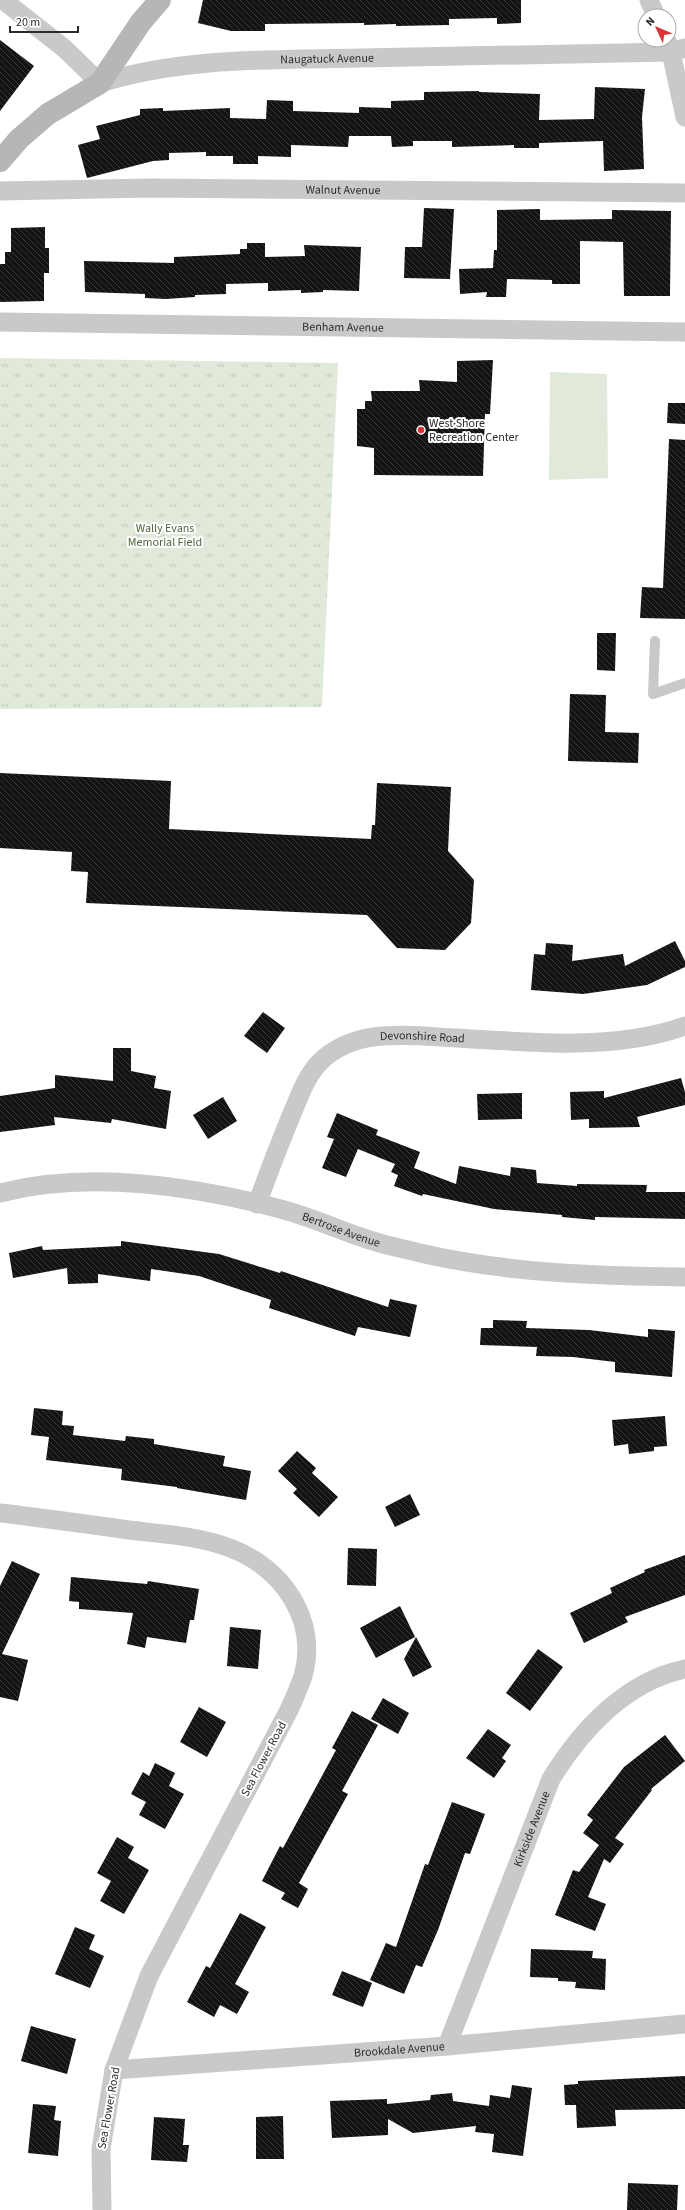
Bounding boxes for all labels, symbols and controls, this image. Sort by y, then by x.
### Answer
scale bar [10,8,78,34]
north arrow [637,8,677,48]
text: 20 m [16,14,40,31]
text: N [642,14,658,29]
street label: Naugatuck Avenue [280,49,374,68]
street label: Walnut Avenue [305,181,381,199]
street label: Benham Avenue [302,318,384,336]
place label: West Shore Recreation Center [429,415,520,446]
marker: West Shore Recreation Center [416,425,426,435]
park label: Wally Evans Memorial Field [128,520,202,551]
street label: Devonshire Road [379,1027,465,1047]
street label: Bertrose Avenue [300,1208,382,1251]
street label: Sea Flower Road [237,1718,291,1800]
street label: Kirkside Avenue [509,1788,554,1869]
street label: Brookdale Avenue [353,2038,445,2061]
street label: Sea Flower Road [93,2066,125,2150]

